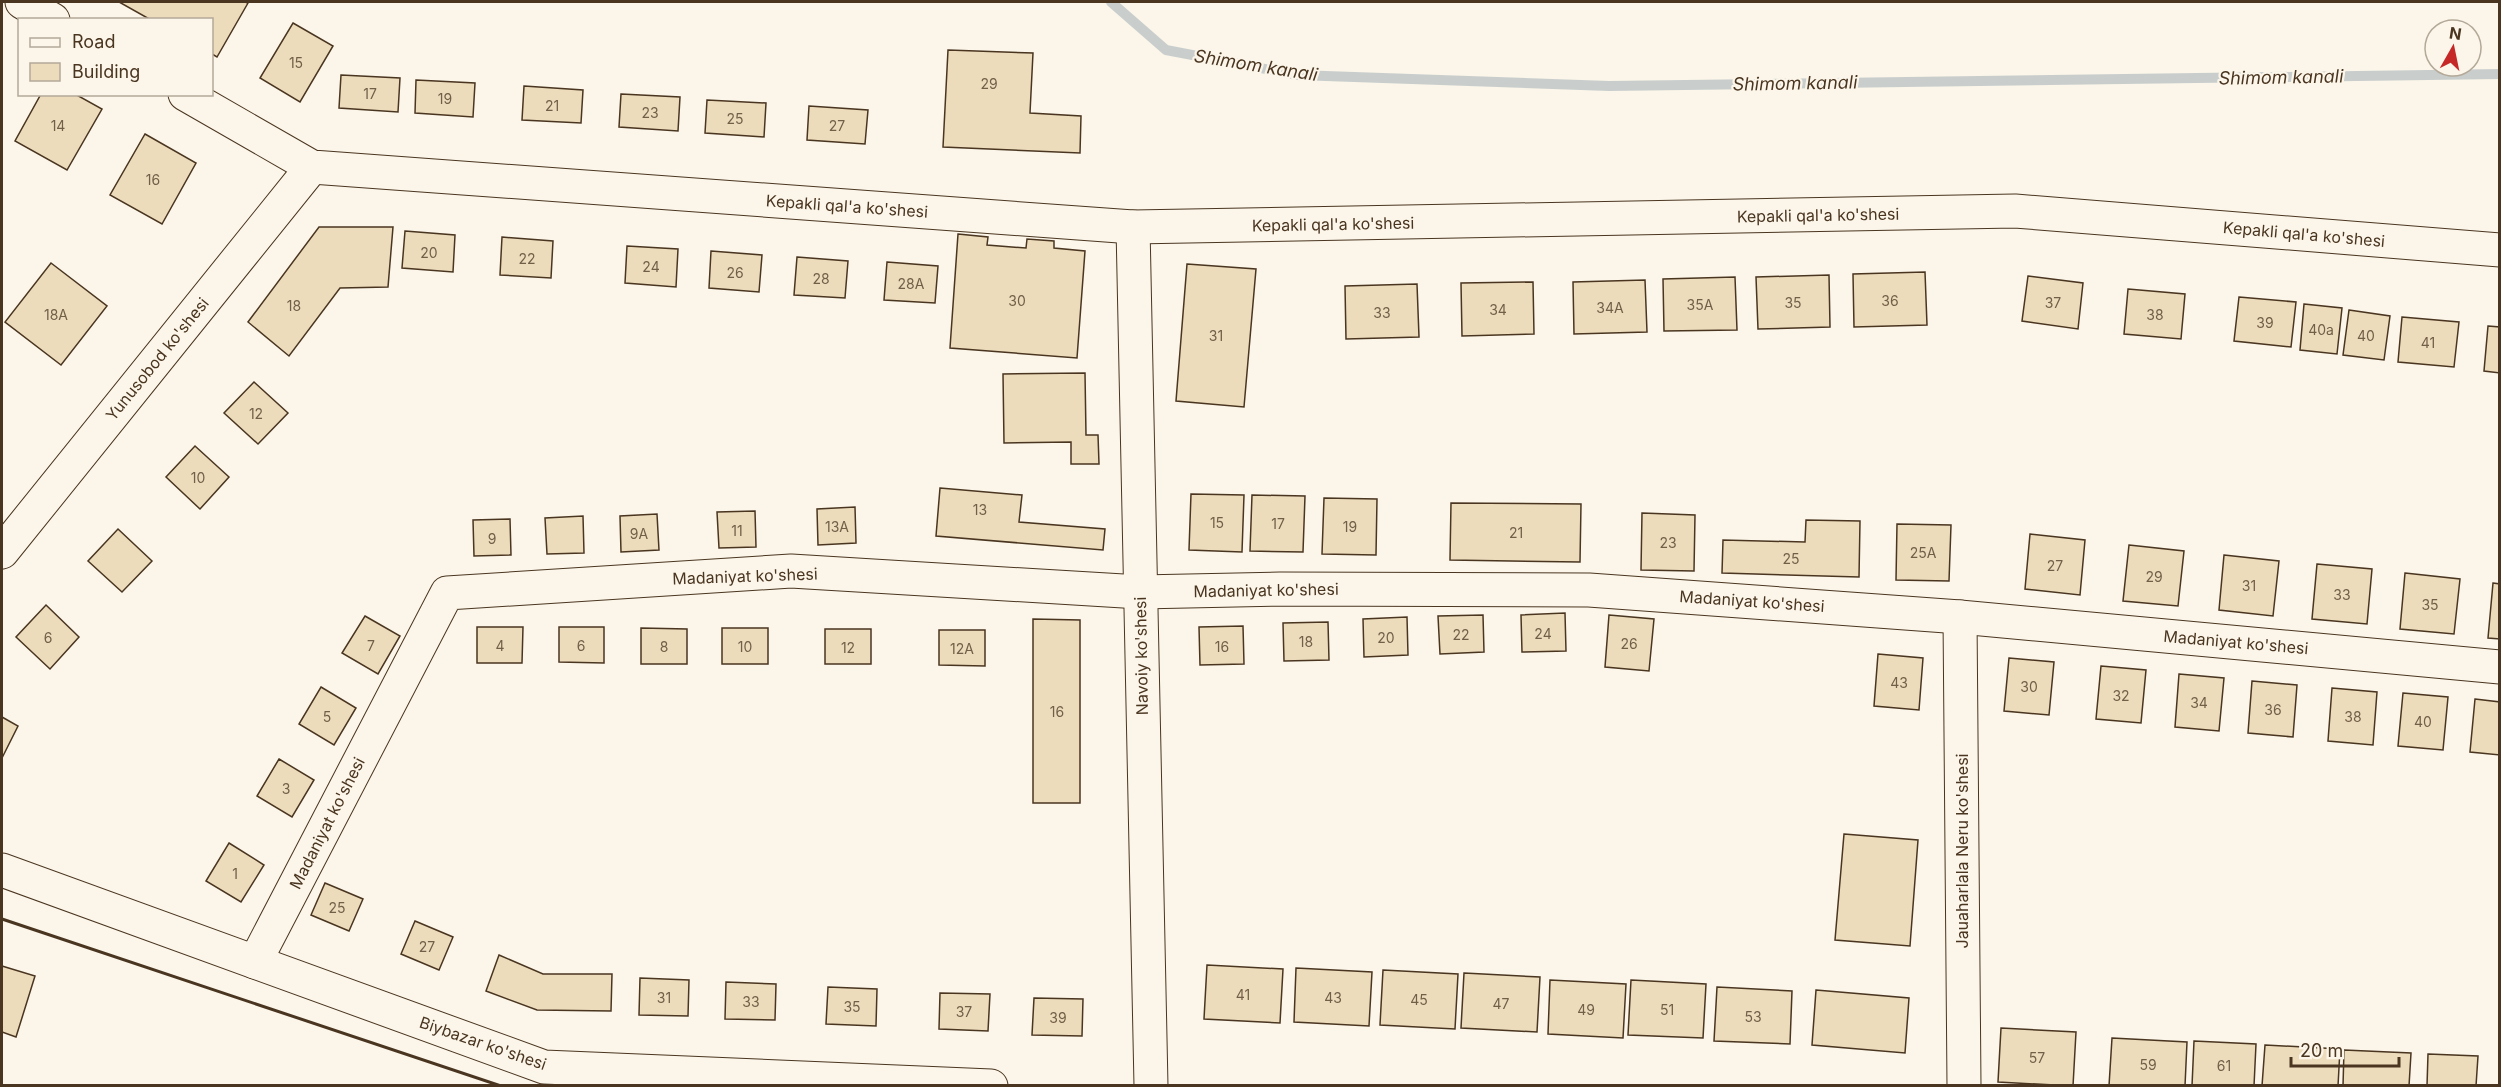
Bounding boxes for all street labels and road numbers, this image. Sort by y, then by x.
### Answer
street label: Kepakli qal'a ko'shesi [765,190,929,222]
street label: Kepakli qal'a ko'shesi [1737,204,1899,226]
street label: Kepakli qal'a ko'shesi [1252,213,1414,235]
street label: Kepakli qal'a ko'shesi [2222,217,2386,251]
street label: Yunusobod ko'shesi [101,293,213,425]
street label: Madaniyat ko'shesi [672,563,818,589]
street label: Madaniyat ko'shesi [1193,579,1339,601]
street label: Madaniyat ko'shesi [1679,586,1825,616]
street label: Navoiy ko'shesi [1130,597,1152,715]
street label: Madaniyat ko'shesi [2163,626,2309,658]
street label: Madaniyat ko'shesi [285,754,369,892]
street label: Jauaharlala Neru ko'shesi [1952,754,1972,949]
street label: Biybazar ko'shesi [417,1012,549,1074]

